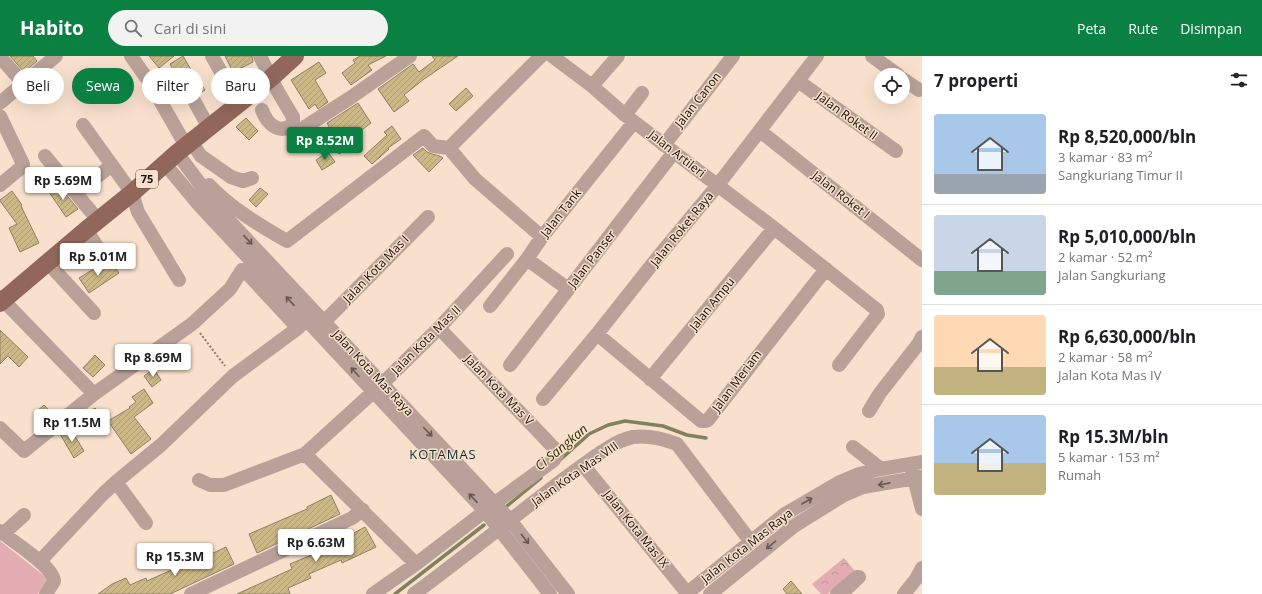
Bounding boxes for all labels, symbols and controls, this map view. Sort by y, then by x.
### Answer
search box [108,10,388,46]
text: Habito [20,15,84,41]
icon: search [122,17,144,39]
text: Cari di sini [154,18,226,38]
text: Peta [1077,19,1106,38]
text: Rute [1128,19,1158,38]
text: Disimpan [1180,19,1242,38]
chip: Beli [12,68,64,104]
chip: Sewa [72,68,134,104]
chip: Filter [142,68,203,104]
chip: Baru [211,68,270,104]
street label: Jalan Canon [670,68,725,132]
map controls [874,68,910,104]
button: locate [874,68,910,104]
text: 7 properti [934,69,1018,92]
icon: filters [1228,69,1250,91]
street label: Jalan Roket II [812,87,881,144]
street label: Jalan Artileri [645,125,709,181]
text: Rp 8,520,000/bln [1058,125,1196,148]
pin: Rp 8.52M [284,127,366,161]
icon: home [966,130,1014,178]
text: Rp 8.52M [296,131,354,149]
text: 3 kamar · 83 m² [1058,148,1152,166]
street label: Jalan Roket I [808,166,874,222]
text: Sangkuriang Timur II [1058,166,1183,184]
pin: Rp 5.69M [22,167,104,201]
road number: 75 [136,170,158,188]
text: Rp 5.69M [34,171,92,189]
street label: Jalan Tank [536,184,585,241]
street label: Jalan Roket Raya [645,188,717,271]
text: Rp 5,010,000/bln [1058,225,1196,248]
street label: Jalan Panser [563,226,620,292]
street label: Jalan Kota Mas I [338,231,412,307]
icon: home [966,231,1014,279]
one-way arrow [243,235,253,245]
pin: Rp 5.01M [57,243,139,277]
text: Rp 5.01M [69,247,127,265]
text: 2 kamar · 52 m² [1058,248,1152,266]
text: Jalan Sangkuriang [1058,266,1166,284]
street label: Jalan Ampu [684,274,738,334]
one-way arrow [285,296,295,306]
street label: Jalan Kota Mas II [387,301,464,379]
street label: Jalan Kota Mas Raya [328,325,418,419]
text: Rp 6,630,000/bln [1058,325,1196,348]
icon: home [966,331,1014,379]
pin: Rp 8.69M [112,344,194,378]
street label: Jalan Meriam [707,346,765,416]
text: Rp 8.69M [124,348,182,366]
text: 2 kamar · 58 m² [1058,348,1152,366]
street label: Jalan Kota Mas V [461,350,538,429]
text: Jalan Kota Mas IV [1058,366,1161,384]
one-way arrow [351,367,360,378]
pin: Rp 11.5M [31,409,113,443]
text: Rp 11.5M [43,413,101,431]
water label: Ci Sangkan [531,420,591,474]
text: Rp 15.3M/bln [1058,425,1169,448]
one-way arrow [423,427,433,437]
icon: home [966,431,1014,479]
street label: Jalan Kota Mas VIII [527,437,621,510]
district label: KOTAMAS [409,445,477,463]
text: 5 kamar · 153 m² [1058,448,1160,466]
text: Rumah [1058,466,1101,484]
one-way arrow [877,480,890,488]
street label: Jalan Kota Mas IX [599,486,673,571]
one-way arrow [468,493,478,503]
one-way arrow [801,497,813,505]
street label: Jalan Kota Mas Raya [697,505,796,587]
pin: Rp 6.63M [275,529,357,563]
text: Rp 6.63M [287,533,345,551]
one-way arrow [521,533,529,544]
one-way arrow [765,540,776,549]
pin: Rp 15.3M [134,543,216,577]
text: Rp 15.3M [146,547,204,565]

